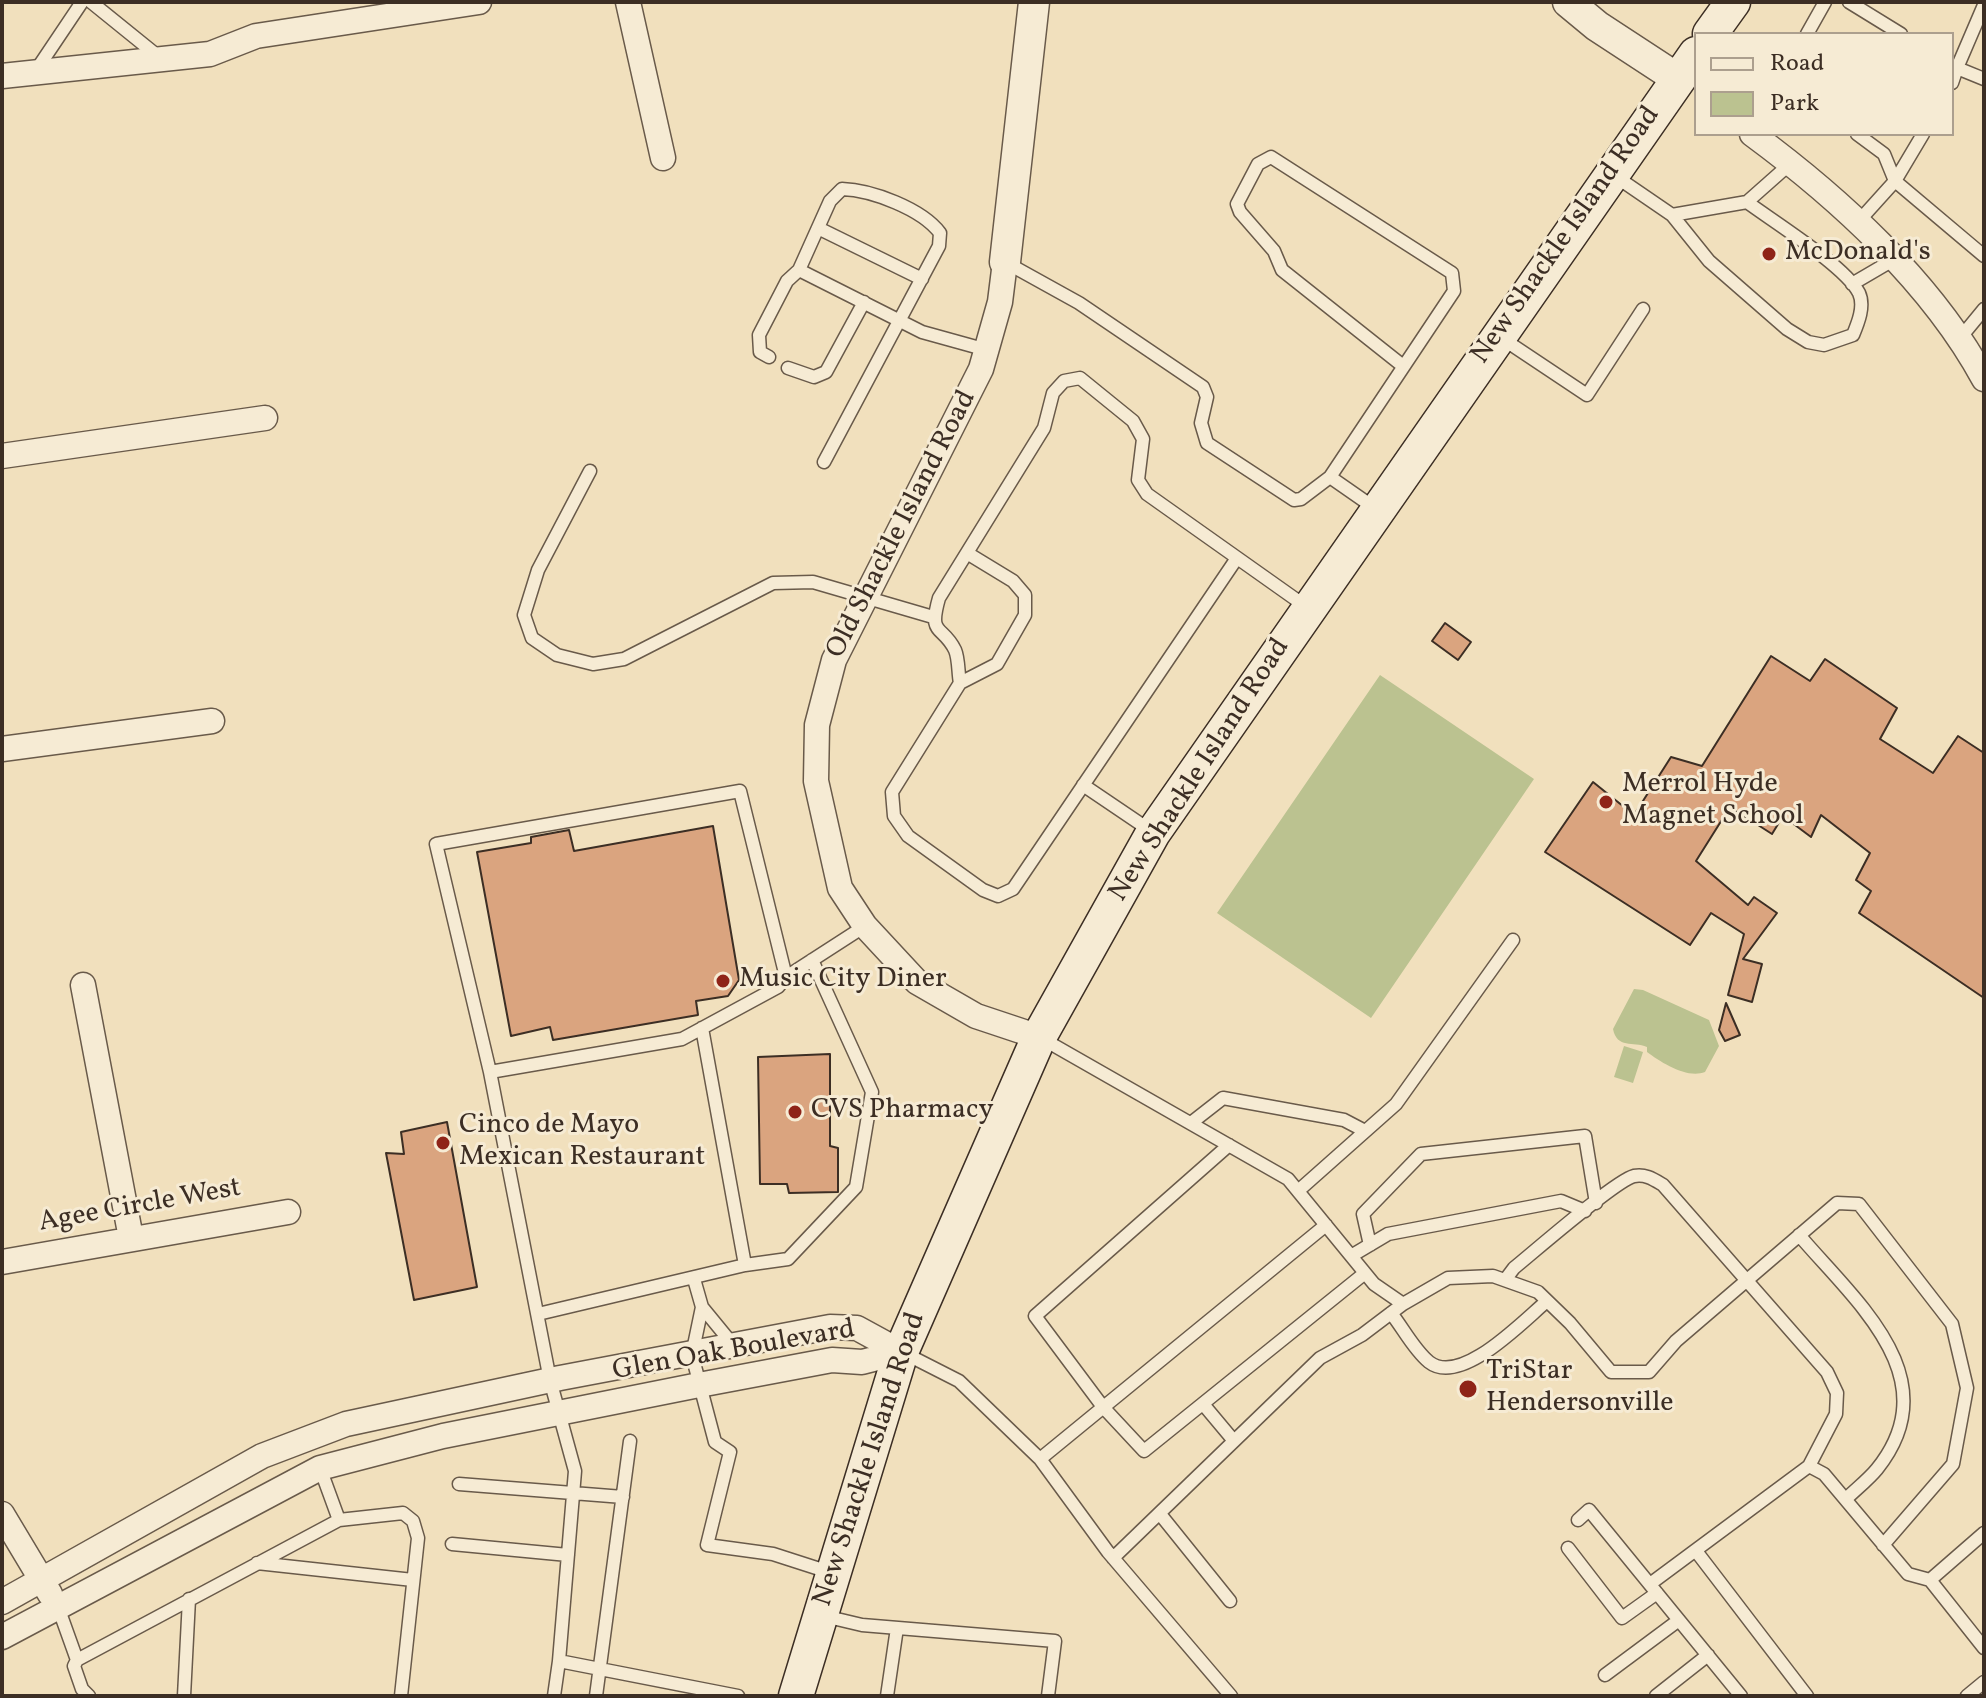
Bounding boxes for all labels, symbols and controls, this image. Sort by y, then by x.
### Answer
legend [1694,32,1954,136]
text: Road [1770,47,1824,81]
text: Park [1770,87,1819,121]
street label: New Shackle Island Road [1465,101,1669,371]
place label: McDonald's [1785,237,1931,271]
marker: McDonald's [1760,245,1778,263]
street label: Old Shackle Island Road [821,385,985,665]
street label: New Shackle Island Road [1103,633,1299,909]
place label: Merrol Hyde Magnet School [1622,769,1804,835]
marker: Merrol Hyde Magnet School [1597,793,1615,811]
place label: Music City Diner [739,964,947,998]
marker: Music City Diner [714,972,732,990]
place label: CVS Pharmacy [811,1095,994,1129]
marker: CVS Pharmacy [786,1103,804,1121]
place label: Cinco de Mayo Mexican Restaurant [459,1110,705,1176]
marker: Cinco de Mayo Mexican Restaurant [434,1134,452,1152]
street label: Agee Circle West [36,1173,244,1241]
street label: New Shackle Island Road [808,1309,934,1611]
street label: Glen Oak Boulevard [610,1314,858,1390]
place label: TriStar Hendersonville [1486,1356,1674,1422]
marker: TriStar Hendersonville [1457,1378,1479,1400]

